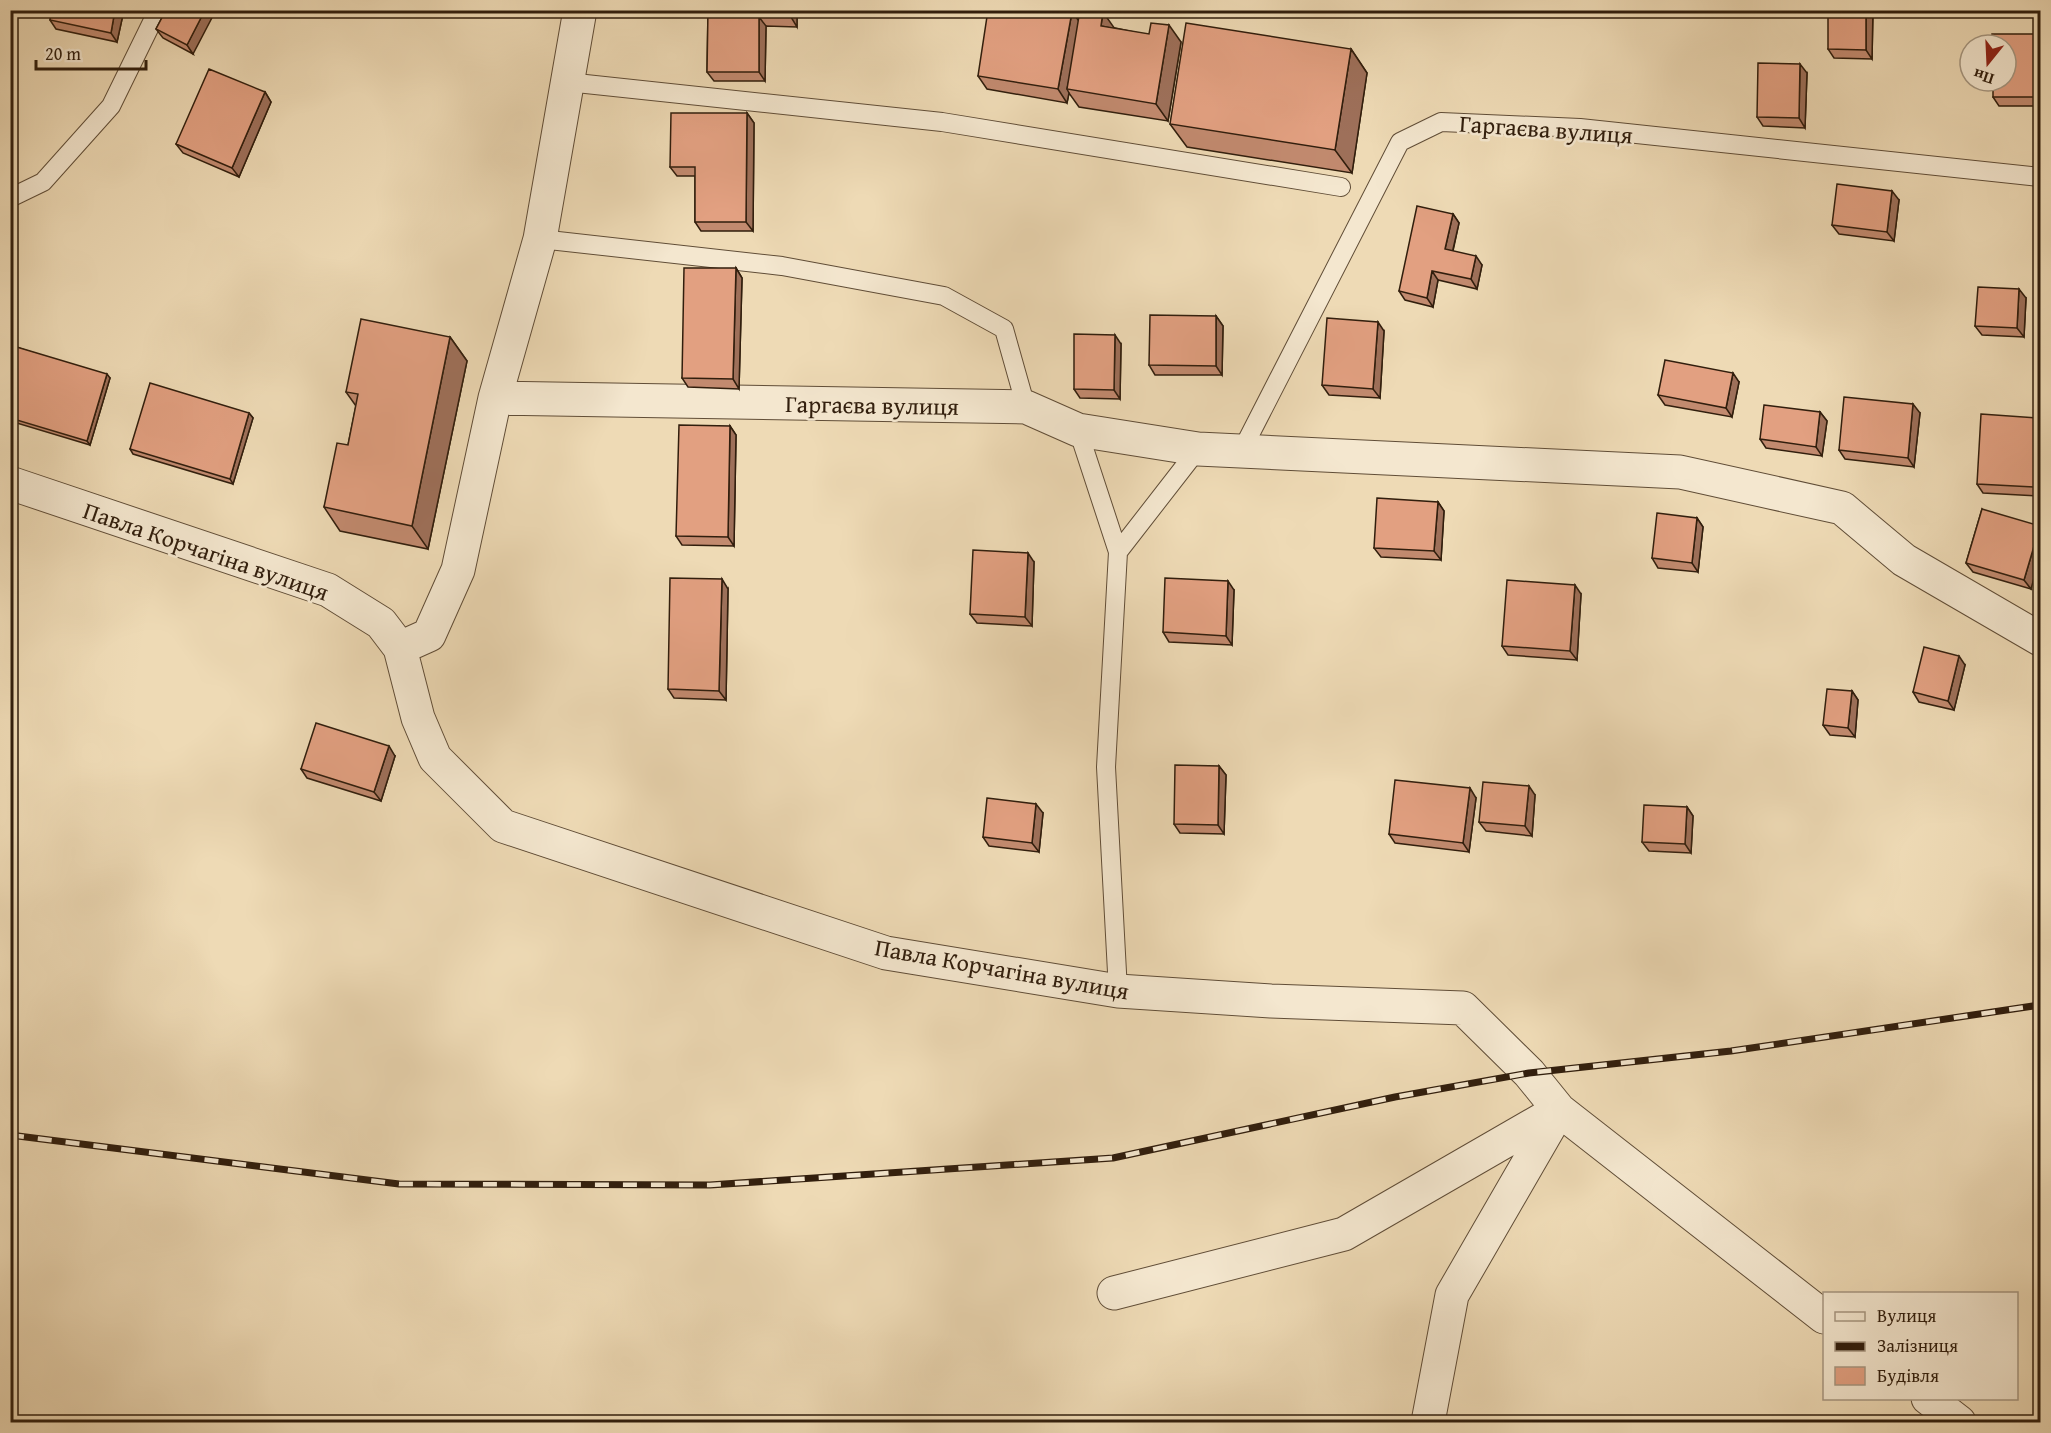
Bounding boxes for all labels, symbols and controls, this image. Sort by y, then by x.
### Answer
scale bar [36,33,146,71]
north arrow [1958,33,2018,93]
text: 20 m [45,40,81,67]
text: Пн [1970,63,1997,92]
street label: Гаргаєва вулиця [1458,105,1634,153]
street label: Гаргаєва вулиця [785,386,959,424]
street label: Павла Корчагіна вулиця [79,493,333,609]
street label: Павла Корчагіна вулиця [872,929,1132,1009]
legend [1823,1292,2018,1400]
text: Вулиця [1877,1302,1936,1329]
text: Залізниця [1877,1332,1958,1359]
text: Будівля [1877,1362,1939,1389]

